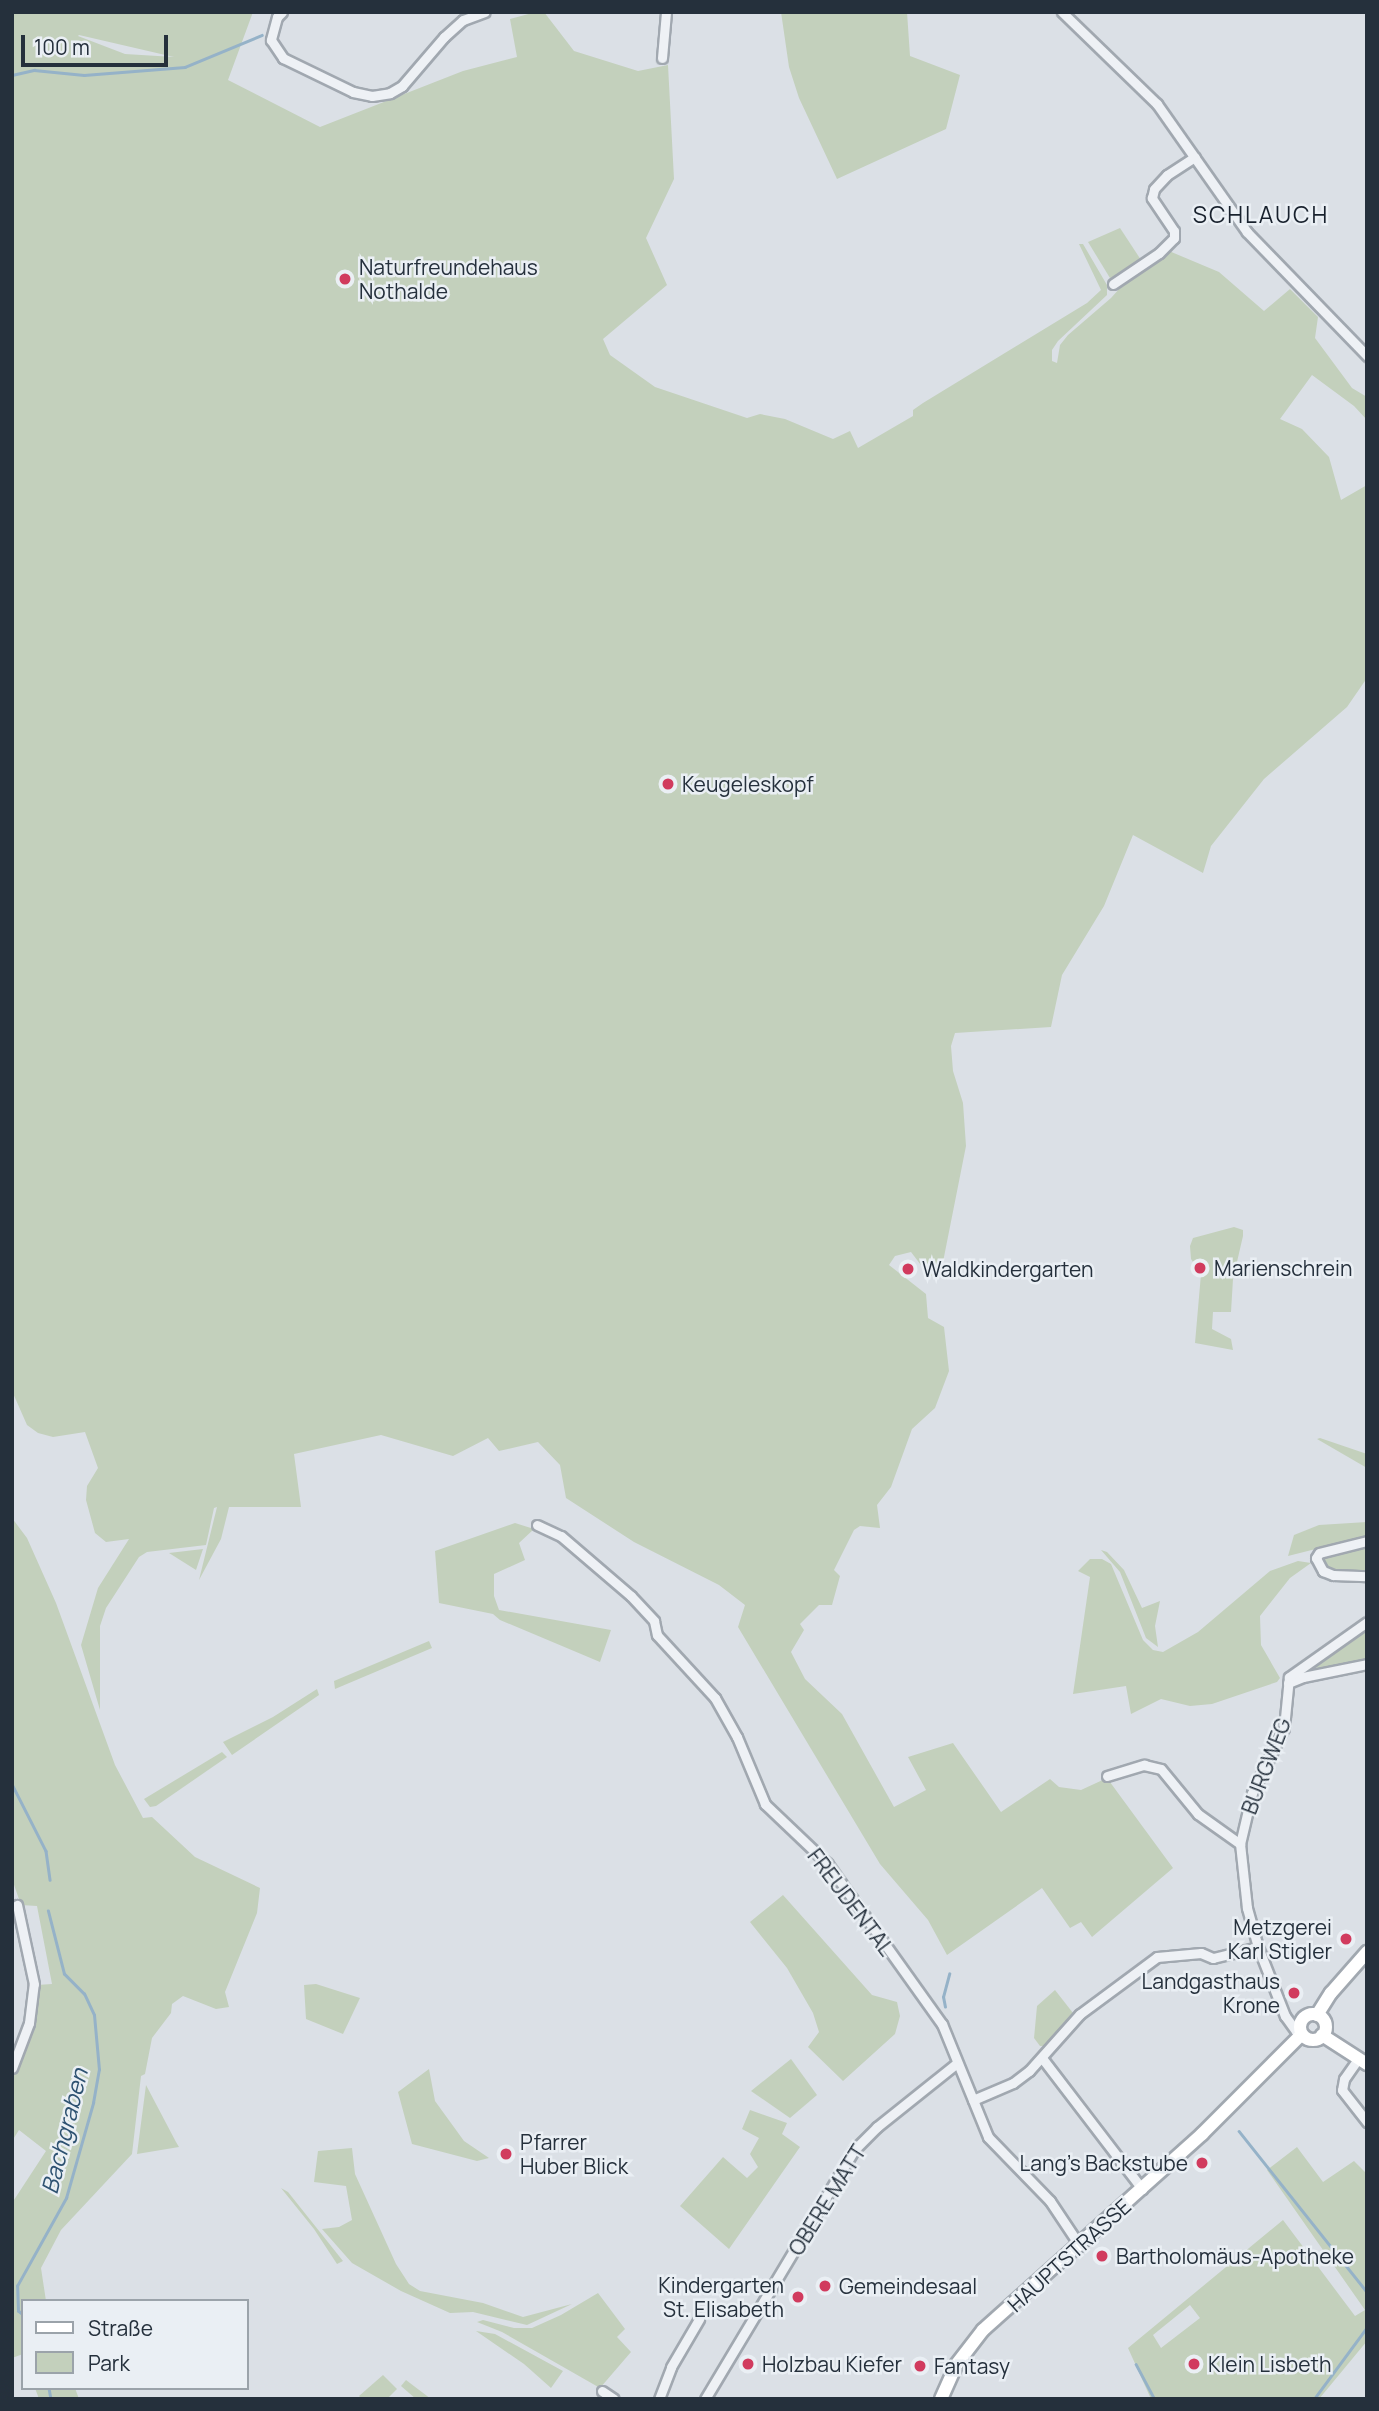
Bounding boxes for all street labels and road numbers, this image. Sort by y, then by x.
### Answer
street label: BURGWEG [1236,1714,1296,1818]
street label: FREUDENTAL [803,1844,899,1960]
street label: OBERE MATT [783,2140,871,2260]
street label: HAUPTSTRASSE [1002,2193,1136,2317]

